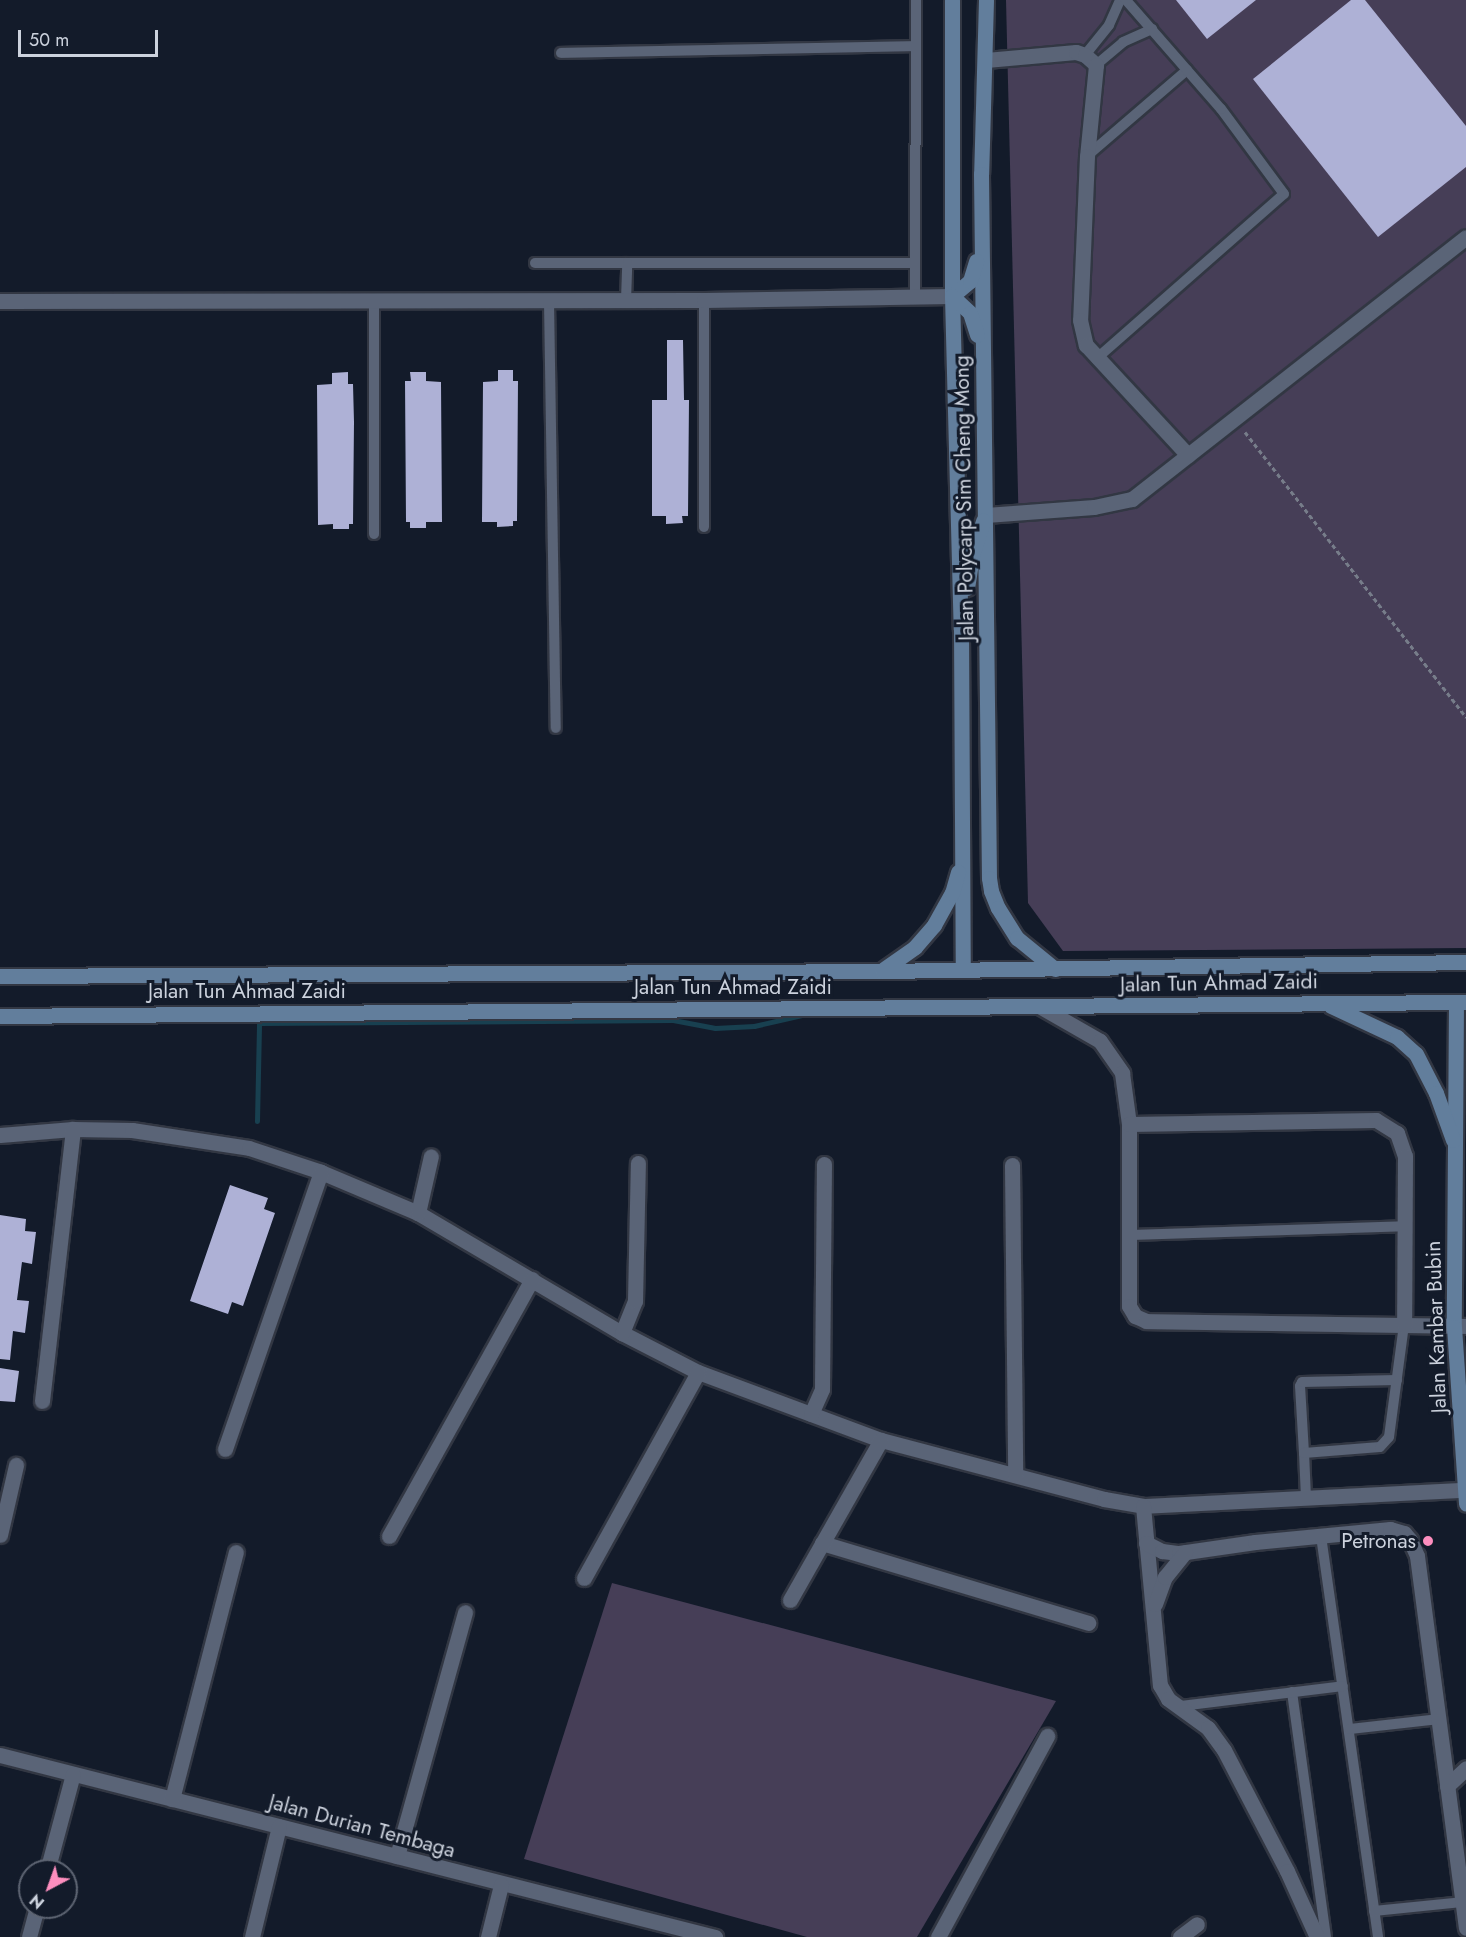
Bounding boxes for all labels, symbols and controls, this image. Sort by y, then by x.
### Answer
scale bar [21,18,160,56]
text: 50 m [29,27,69,53]
street label: Jalan Polycarp Sim Cheng Mong [949,355,979,641]
street label: Jalan Tun Ahmad Zaidi [1120,969,1318,997]
street label: Jalan Tun Ahmad Zaidi [634,974,832,1000]
street label: Jalan Tun Ahmad Zaidi [148,978,346,1004]
street label: Jalan Kambar Bubin [1420,1240,1452,1414]
place label: Petronas [1341,1528,1416,1554]
marker: Petronas [1421,1534,1435,1548]
street label: Jalan Durian Tembaga [266,1789,458,1863]
north arrow [18,1859,78,1919]
text: N [25,1889,50,1914]

